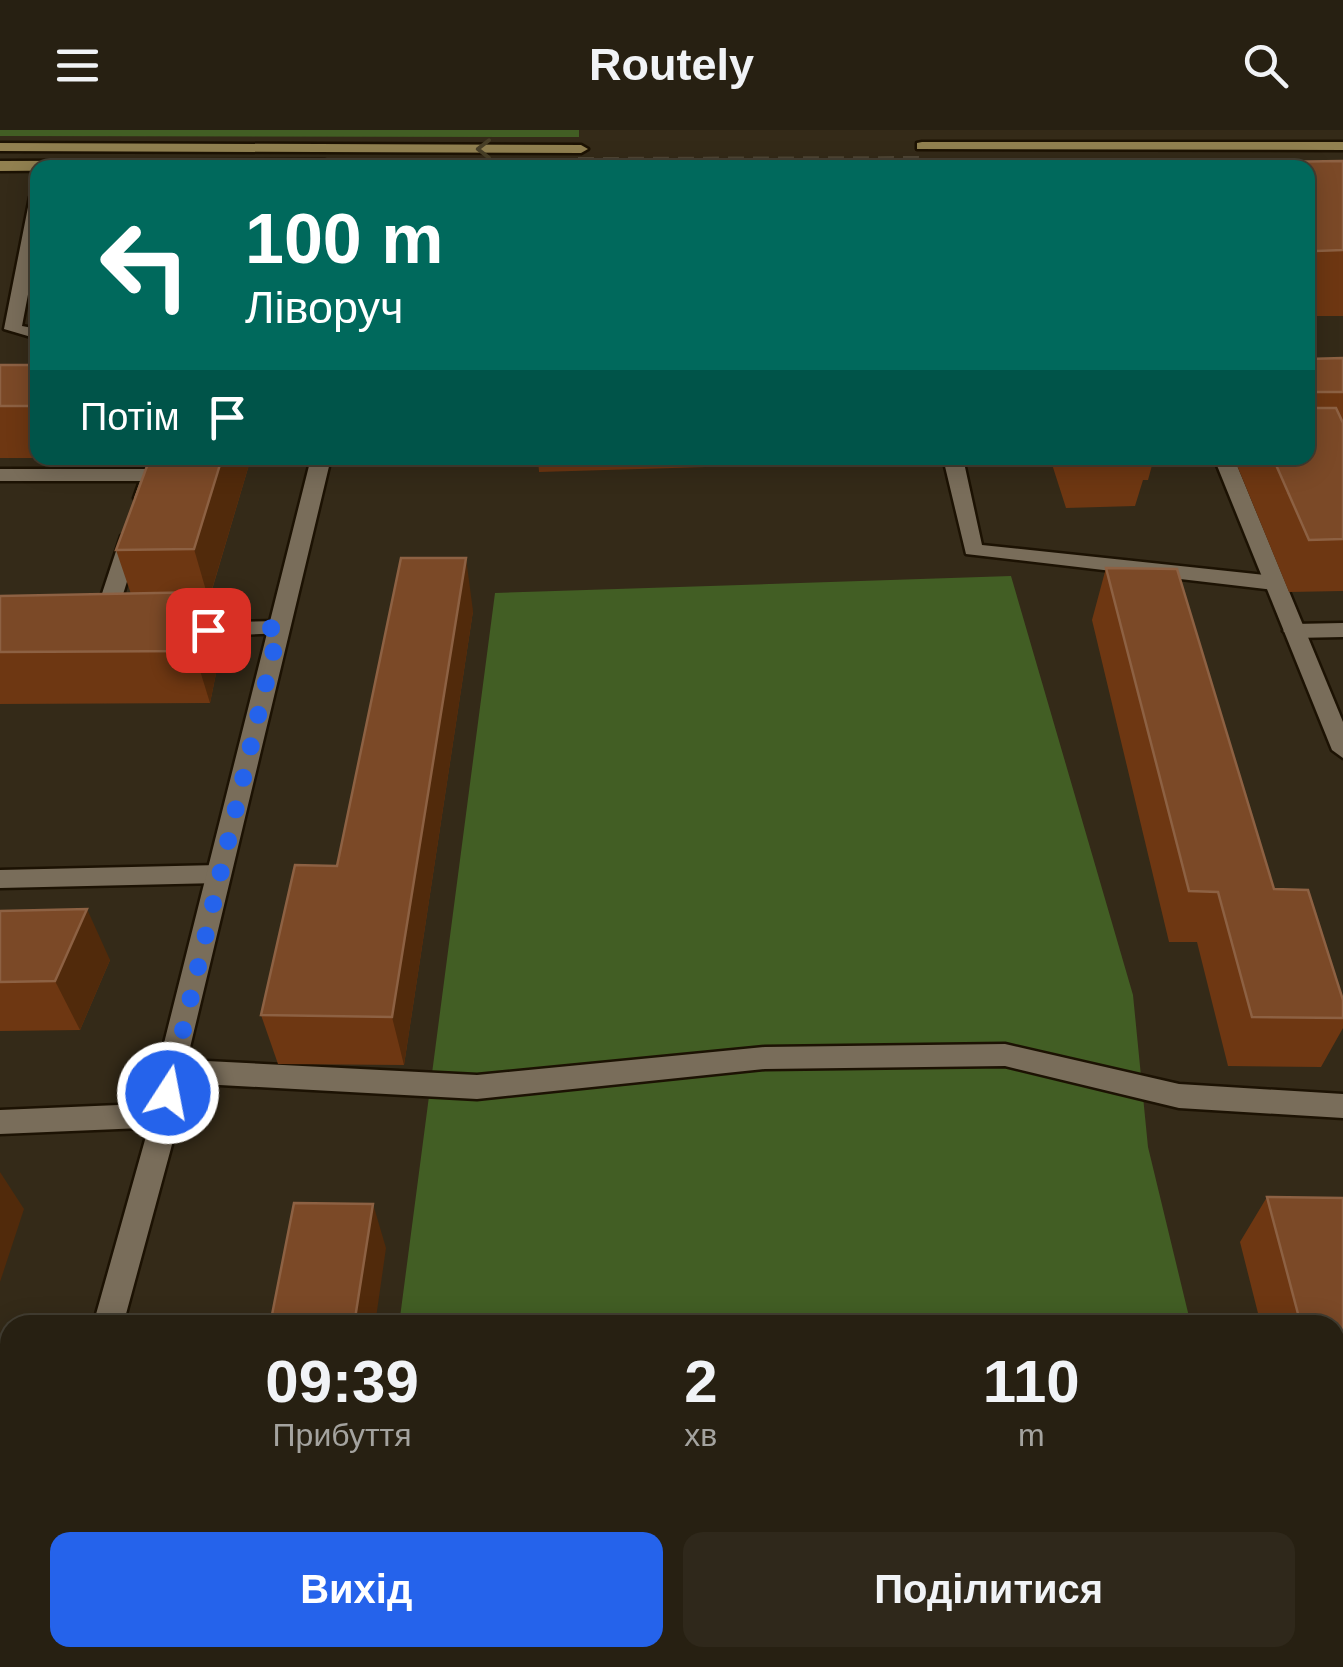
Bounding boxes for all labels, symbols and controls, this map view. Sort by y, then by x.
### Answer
icon: menu [50,38,105,93]
icon: search [1238,38,1293,93]
text: Routely [589,39,754,90]
one-way arrow [475,138,490,160]
icon: left [80,200,210,330]
text: 100 m [245,200,443,278]
text: Ліворуч [245,282,403,333]
icon: arrive [200,390,255,445]
text: Потім [80,396,180,438]
pin [166,588,251,673]
icon: arrive [181,603,236,658]
position arrow [116,1041,220,1145]
text: 09:39 [265,1348,419,1415]
text: 2 [684,1348,718,1415]
text: 110 [983,1348,1080,1415]
text: Прибуття [273,1417,412,1453]
text: хв [684,1417,717,1453]
text: m [1018,1417,1045,1453]
button: Вихід [50,1532,663,1647]
button: Поділитися [683,1532,1295,1647]

